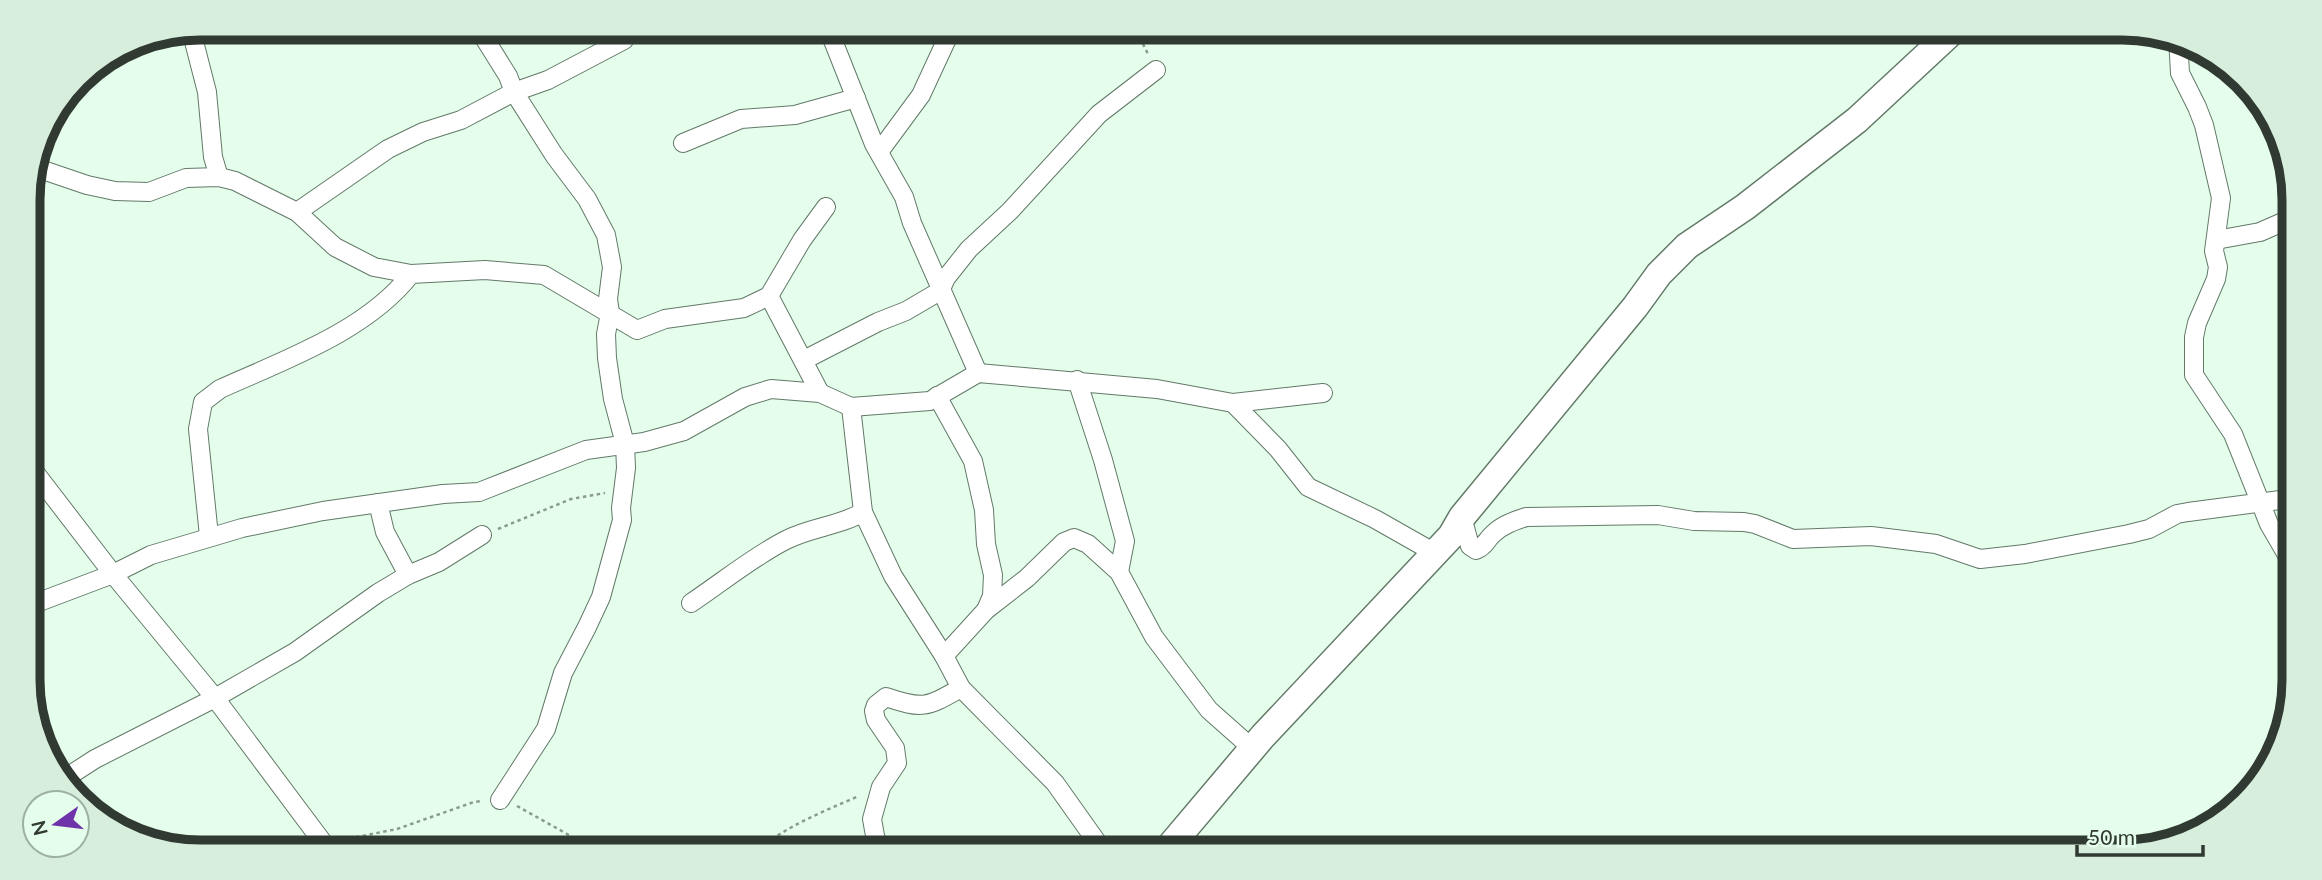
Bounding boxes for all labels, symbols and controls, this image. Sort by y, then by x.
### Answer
north arrow [21,789,91,859]
scale bar [2077,814,2203,858]
text: N [26,818,52,838]
text: 50 m [2088,824,2135,849]

